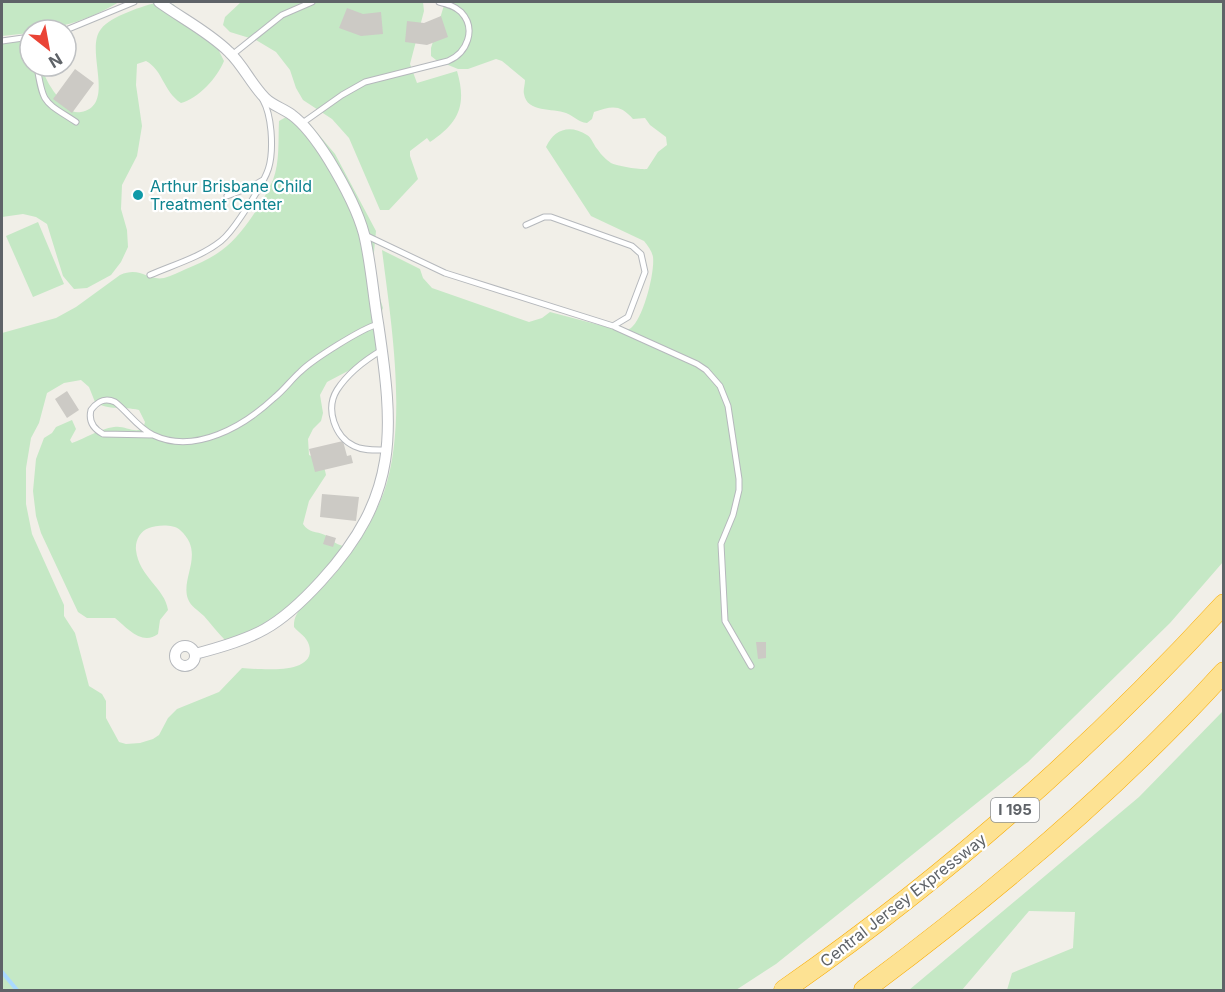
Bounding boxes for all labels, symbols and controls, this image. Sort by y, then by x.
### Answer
north arrow [18,18,78,78]
text: N [45,49,66,73]
place label: Arthur Brisbane Child Treatment Center [150,176,312,214]
marker: Arthur Brisbane Child Treatment Center [131,188,145,202]
road number: I 195 [991,798,1039,822]
street label: Central Jersey Expressway [816,829,990,971]

